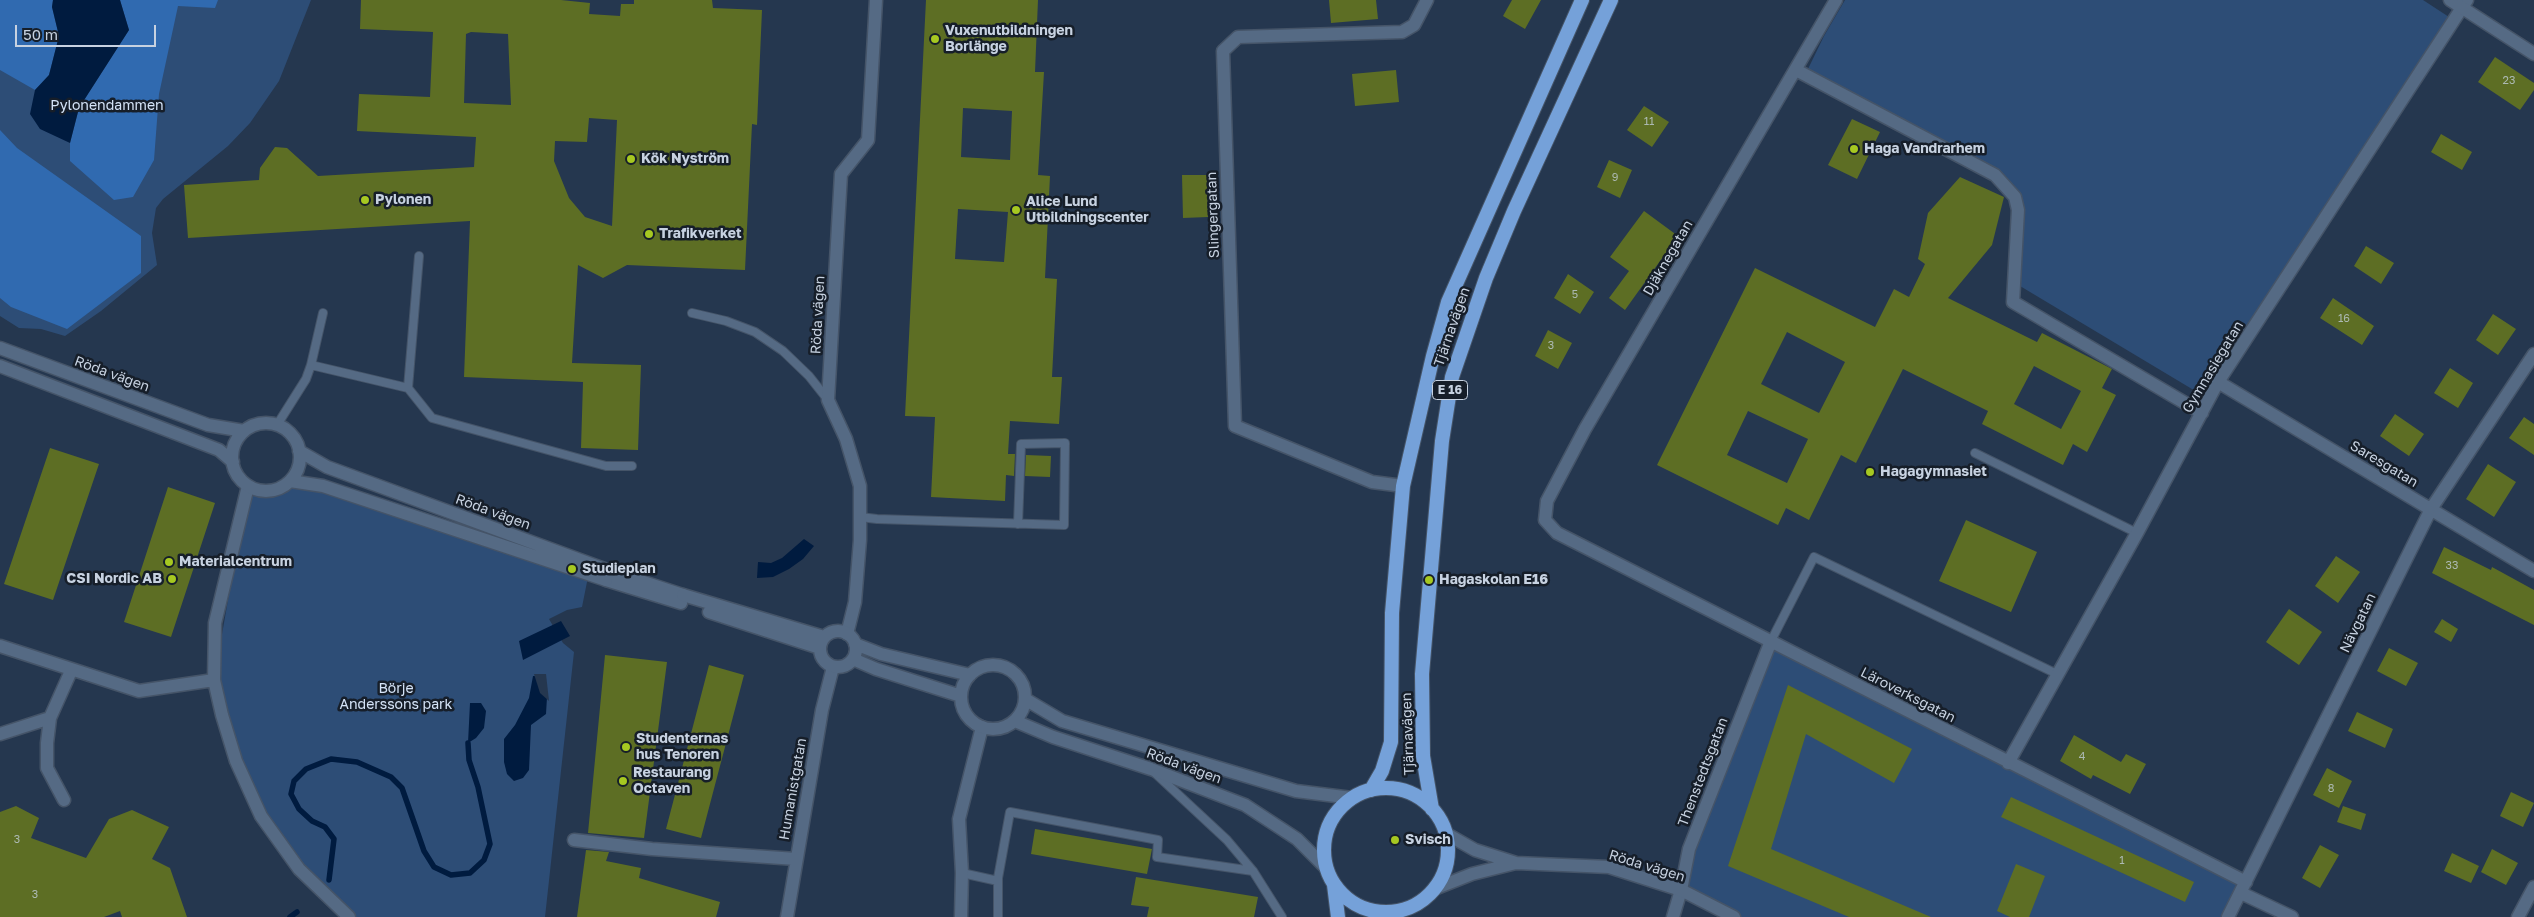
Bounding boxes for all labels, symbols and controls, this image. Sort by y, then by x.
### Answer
scale bar [18,15,159,47]
place label: Vuxenutbildningen Borlänge [945,23,1073,56]
text: 50 m [23,25,58,43]
marker: Vuxenutbildningen Borlänge [929,33,941,45]
house number: 23 [2503,74,2515,88]
park label: Pylonendammen [50,98,164,114]
house number: 11 [1644,115,1654,129]
place label: Haga Vandrarhem [1864,141,1985,157]
marker: Haga Vandrarhem [1848,143,1860,155]
place label: Kök Nyström [641,151,729,167]
marker: Kök Nyström [625,153,637,165]
house number: 9 [1612,171,1618,185]
street label: Slingergatan [1203,172,1223,258]
place label: Pylonen [375,192,431,208]
marker: Pylonen [359,194,371,206]
place label: Alice Lund Utbildningscenter [1026,194,1149,226]
marker: Alice Lund Utbildningscenter [1010,204,1022,216]
street label: Djäknegatan [1640,217,1696,299]
place label: Trafikverket [659,226,742,242]
marker: Trafikverket [643,228,655,240]
street label: Röda vägen [808,275,828,355]
street label: Tjärnavägen [1431,285,1473,369]
house number: 5 [1572,288,1578,302]
house number: 16 [2338,312,2350,326]
street label: Gymnasiegatan [2179,318,2247,416]
house number: 3 [1548,339,1554,353]
street label: Röda vägen [72,353,152,395]
road number: E 16 [1432,380,1468,400]
street label: Saresgatan [2347,437,2421,491]
place label: Hagagymnasiet [1880,464,1987,480]
marker: Hagagymnasiet [1864,466,1876,478]
street label: Röda vägen [453,491,533,533]
place label: Materialcentrum [179,554,292,570]
marker: Materialcentrum [163,556,175,568]
house number: 33 [2446,559,2458,573]
place label: Studieplan [582,561,656,577]
marker: Studieplan [566,563,578,575]
place label: CSI Nordic AB [66,571,162,587]
place label: Hagaskolan E16 [1439,572,1548,588]
marker: CSI Nordic AB [166,573,178,585]
marker: Hagaskolan E16 [1423,574,1435,586]
street label: Nävgatan [2336,590,2380,656]
street label: Läroverksgatan [1858,664,1958,726]
park label: Börje Anderssons park [340,681,452,714]
street label: Tjärnavägen [1398,692,1418,776]
street label: Thenstedtsgatan [1674,715,1732,829]
place label: Studenternas hus Tenoren [636,731,728,764]
street label: Humanistgatan [776,737,810,841]
marker: Studenternas hus Tenoren [620,741,632,753]
street label: Röda vägen [1144,745,1224,787]
house number: 4 [2079,750,2085,764]
place label: Restaurang Octaven [633,765,711,798]
marker: Restaurang Octaven [617,775,629,787]
house number: 8 [2328,782,2334,796]
place label: Svisch [1405,832,1451,848]
house number: 3 [14,833,20,847]
marker: Svisch [1389,834,1401,846]
street label: Röda vägen [1607,846,1687,886]
house number: 1 [2119,854,2125,868]
house number: 3 [32,888,38,902]

